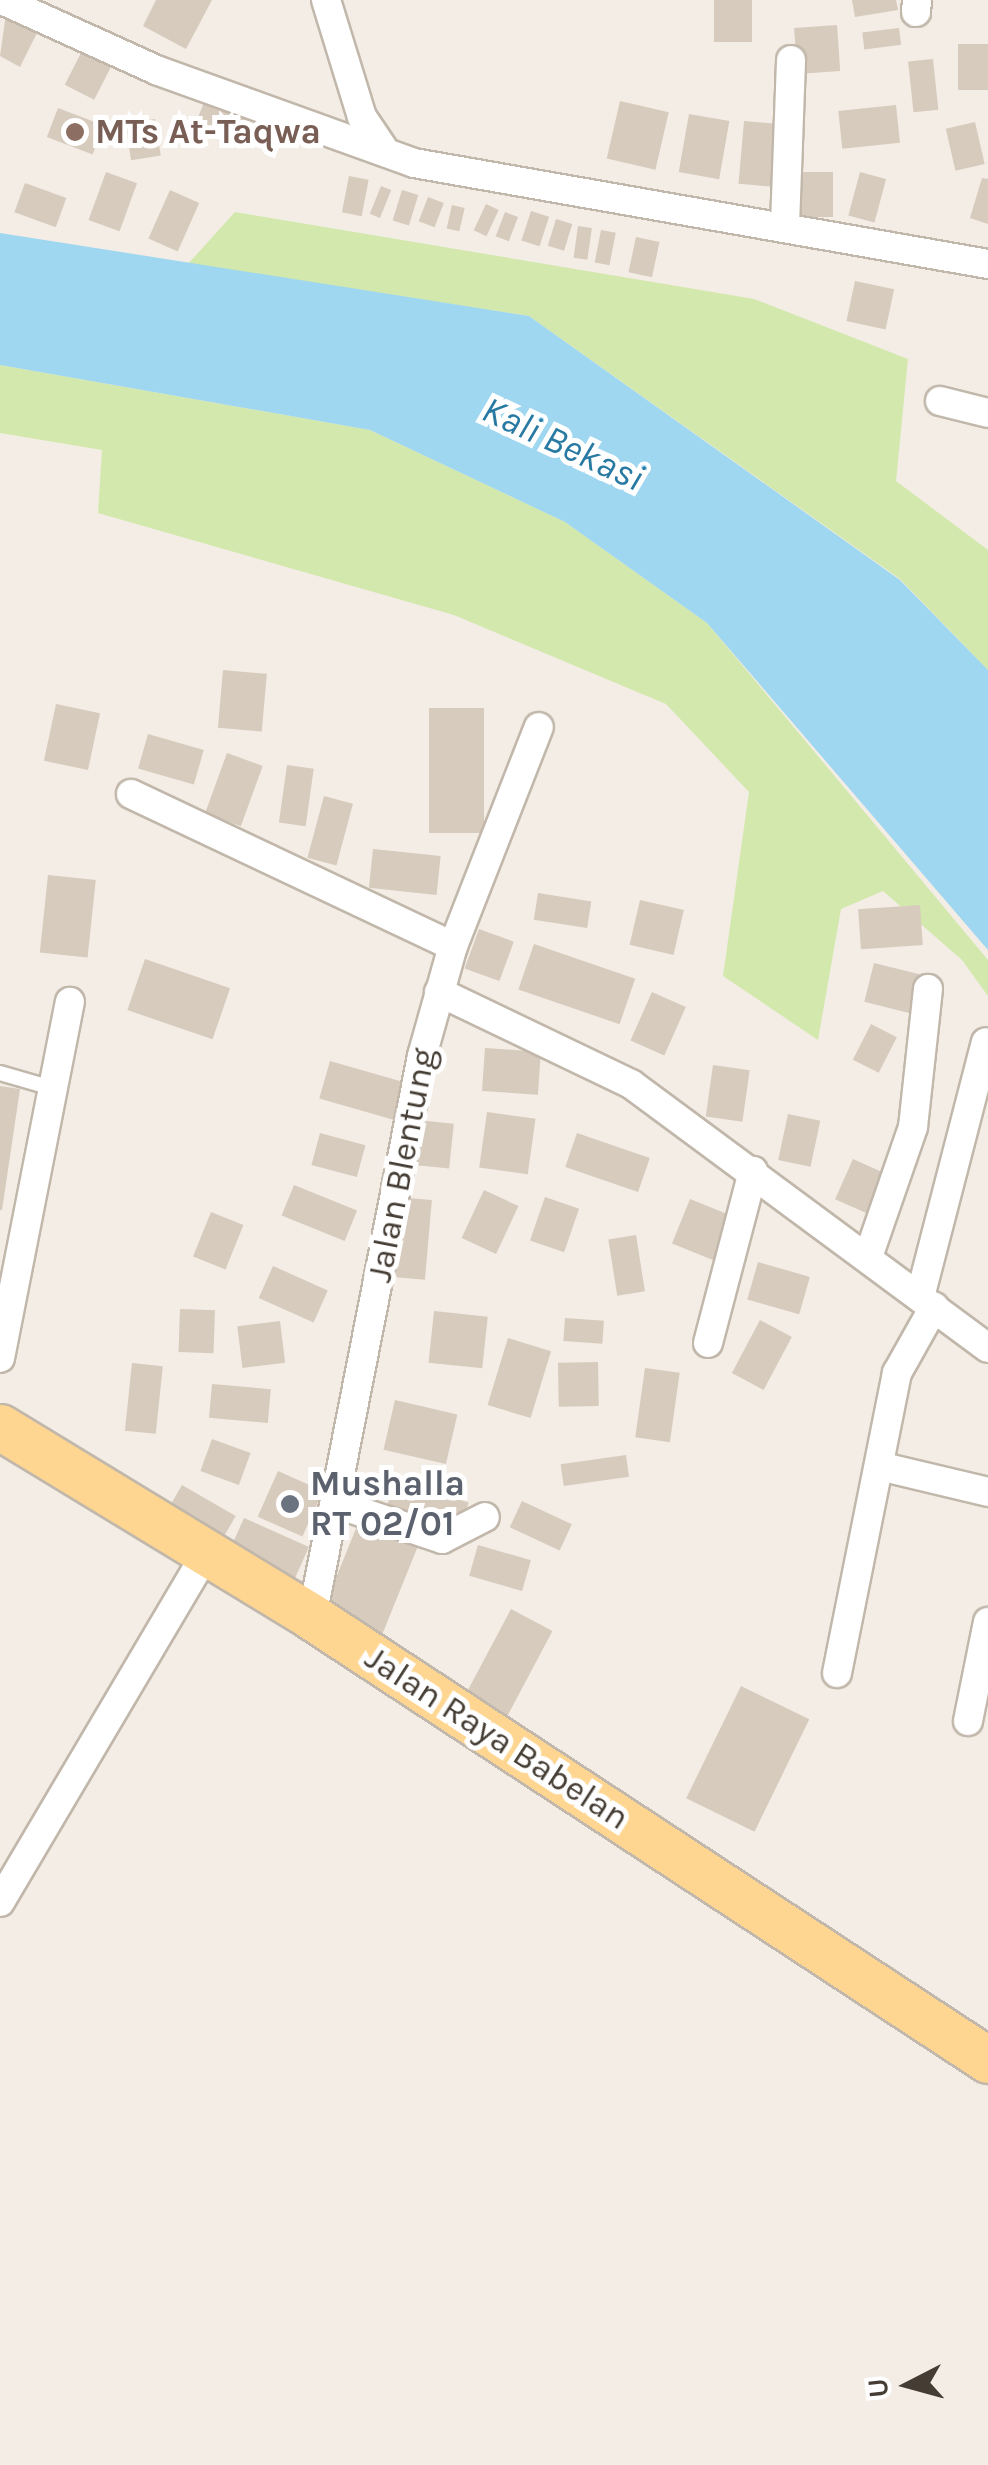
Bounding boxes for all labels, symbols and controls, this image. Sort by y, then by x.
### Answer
place label: MTs At-Taqwa [95,111,321,153]
marker: MTs At-Taqwa [64,121,86,143]
water label: Kali Bekasi [475,387,651,501]
street label: Jalan Blentung [359,1044,445,1286]
place label: Mushalla RT 02/01 [310,1463,465,1545]
marker: Mushalla RT 02/01 [279,1493,301,1515]
street label: Jalan Raya Babelan [357,1637,637,1839]
north arrow [858,2335,958,2435]
text: U [860,2377,895,2400]

